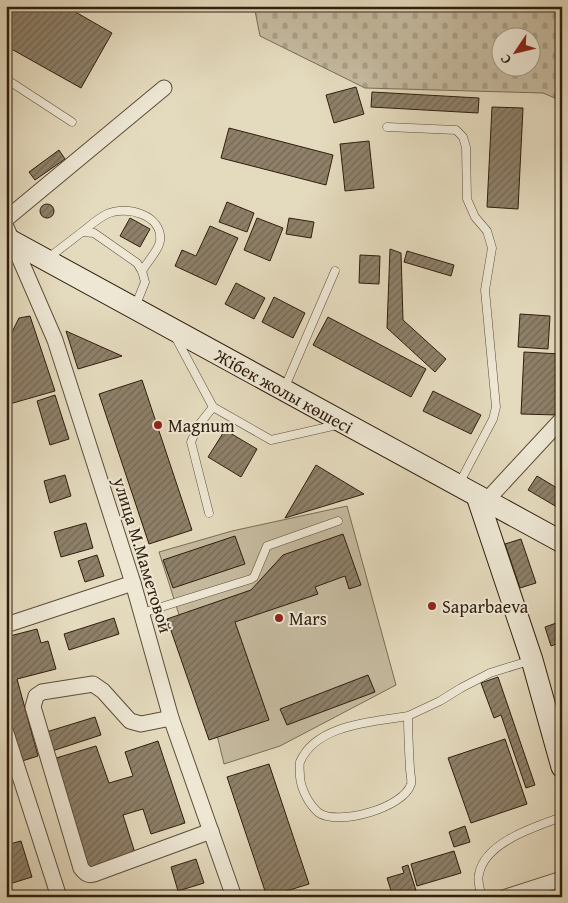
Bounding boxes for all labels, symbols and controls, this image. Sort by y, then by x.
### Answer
north arrow [490,28,540,78]
text: С [495,50,516,68]
street label: Жібек жолы көшесі [209,341,358,440]
place label: Magnum [168,412,235,439]
marker: Magnum [152,419,164,431]
street label: улица М.Маметовой [106,473,180,636]
place label: Saparbaeva [442,593,529,620]
marker: Saparbaeva [426,600,438,612]
place label: Mars [289,605,327,632]
marker: Mars [273,612,285,624]

